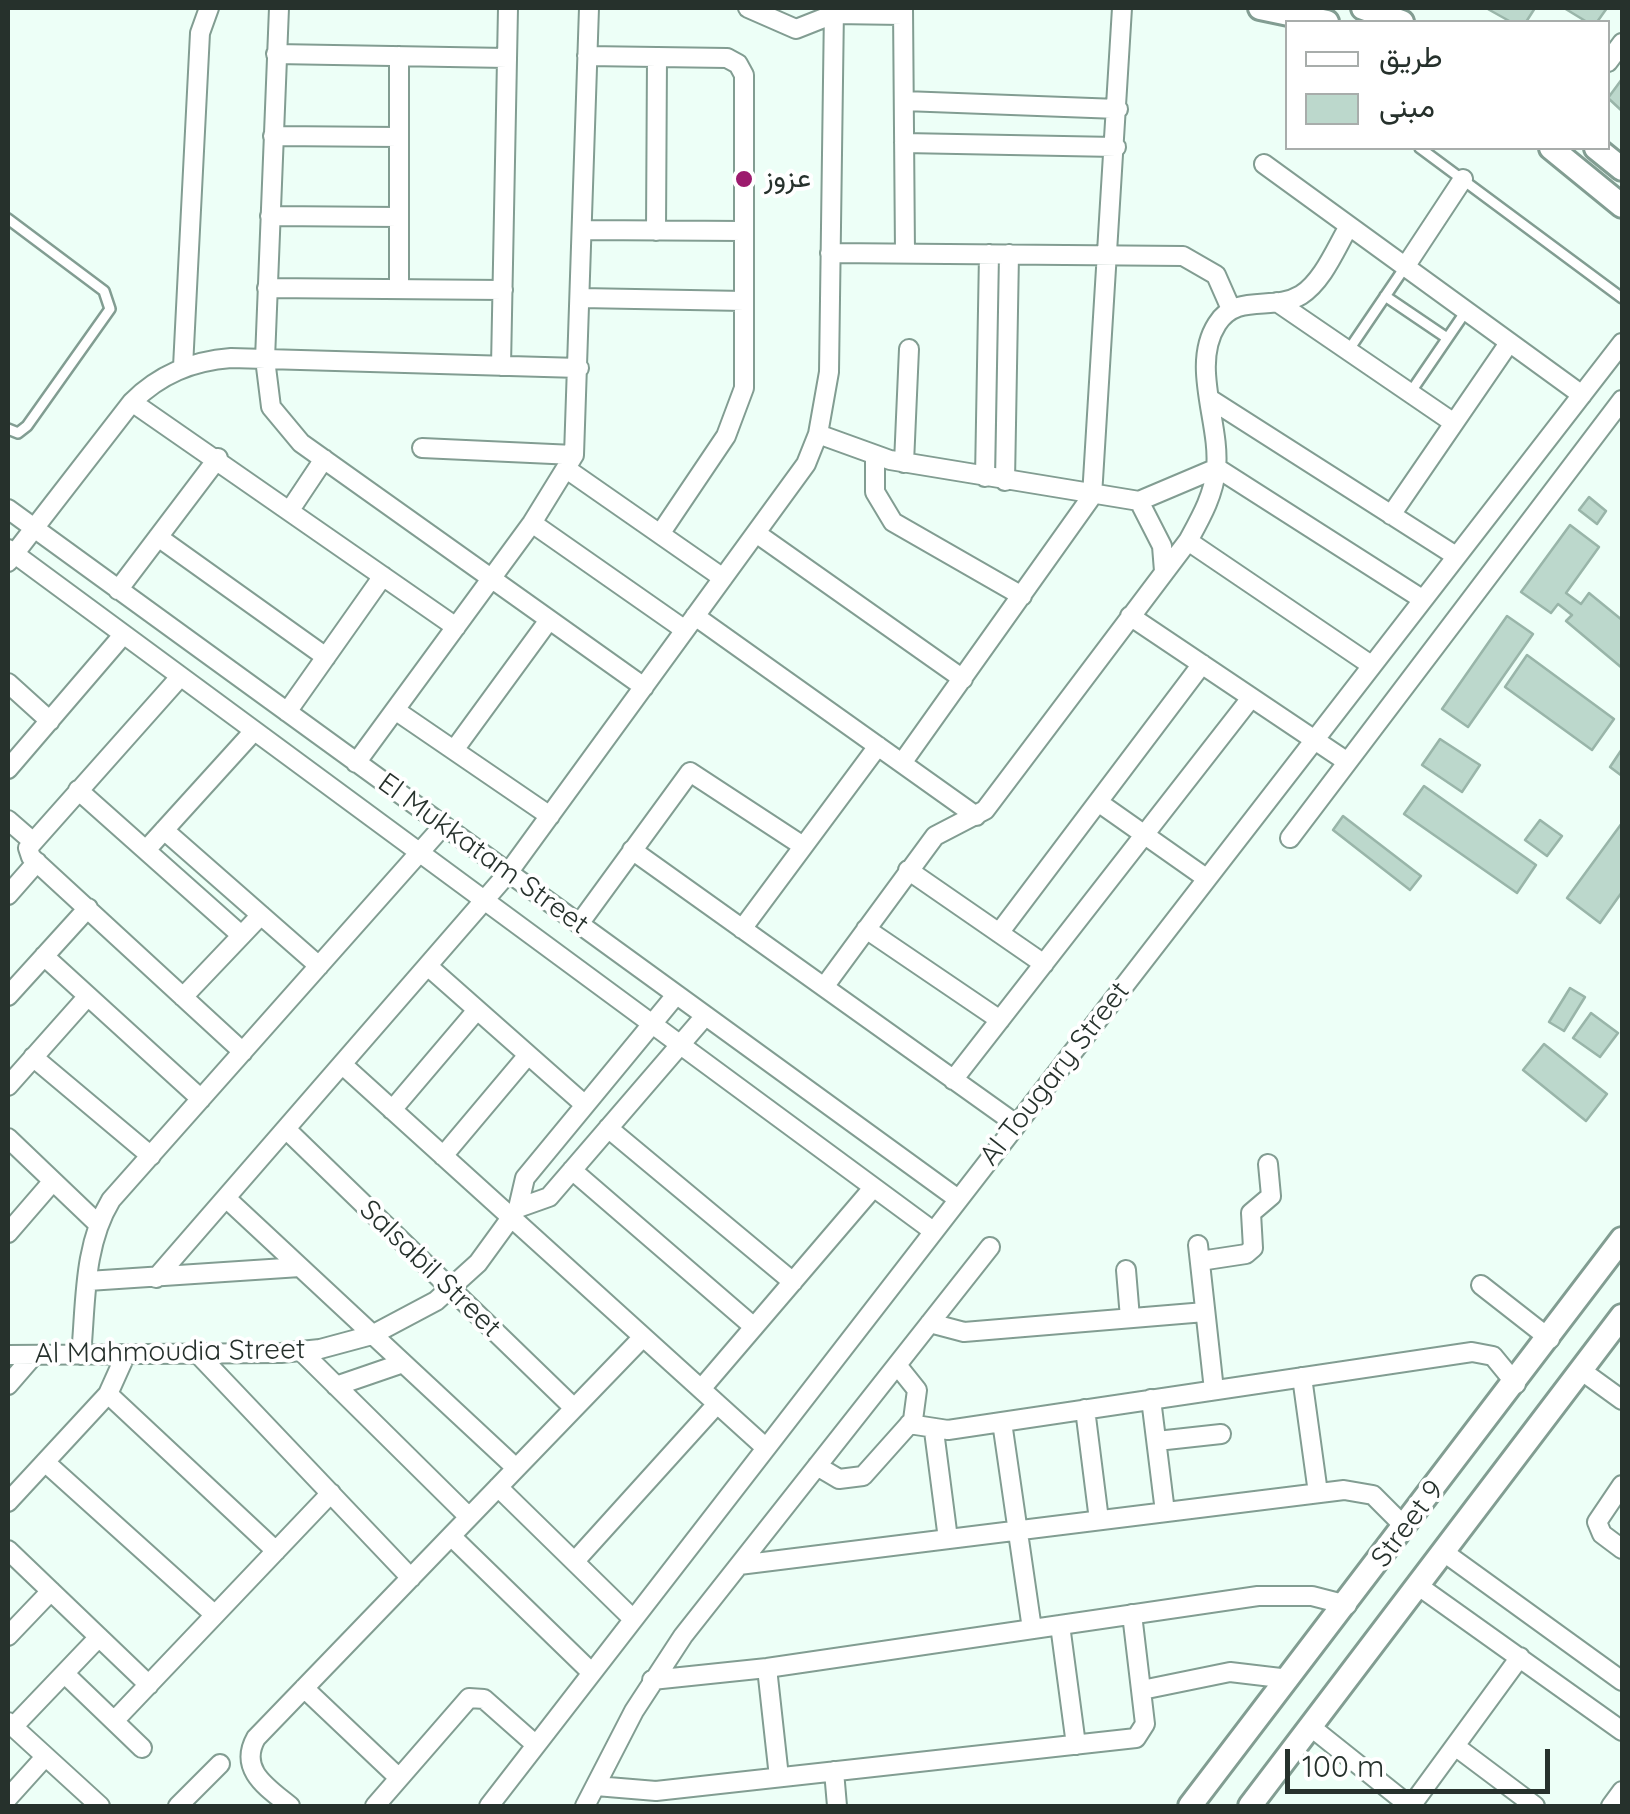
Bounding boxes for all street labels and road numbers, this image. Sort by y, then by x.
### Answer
street label: El Mukkatam Street [371,766,595,942]
street label: Al Tougary Street [973,976,1137,1172]
street label: Salsabil Street [352,1193,508,1345]
street label: Al Mahmoudia Street [34,1333,306,1371]
street label: Street 9 [1365,1474,1451,1574]

